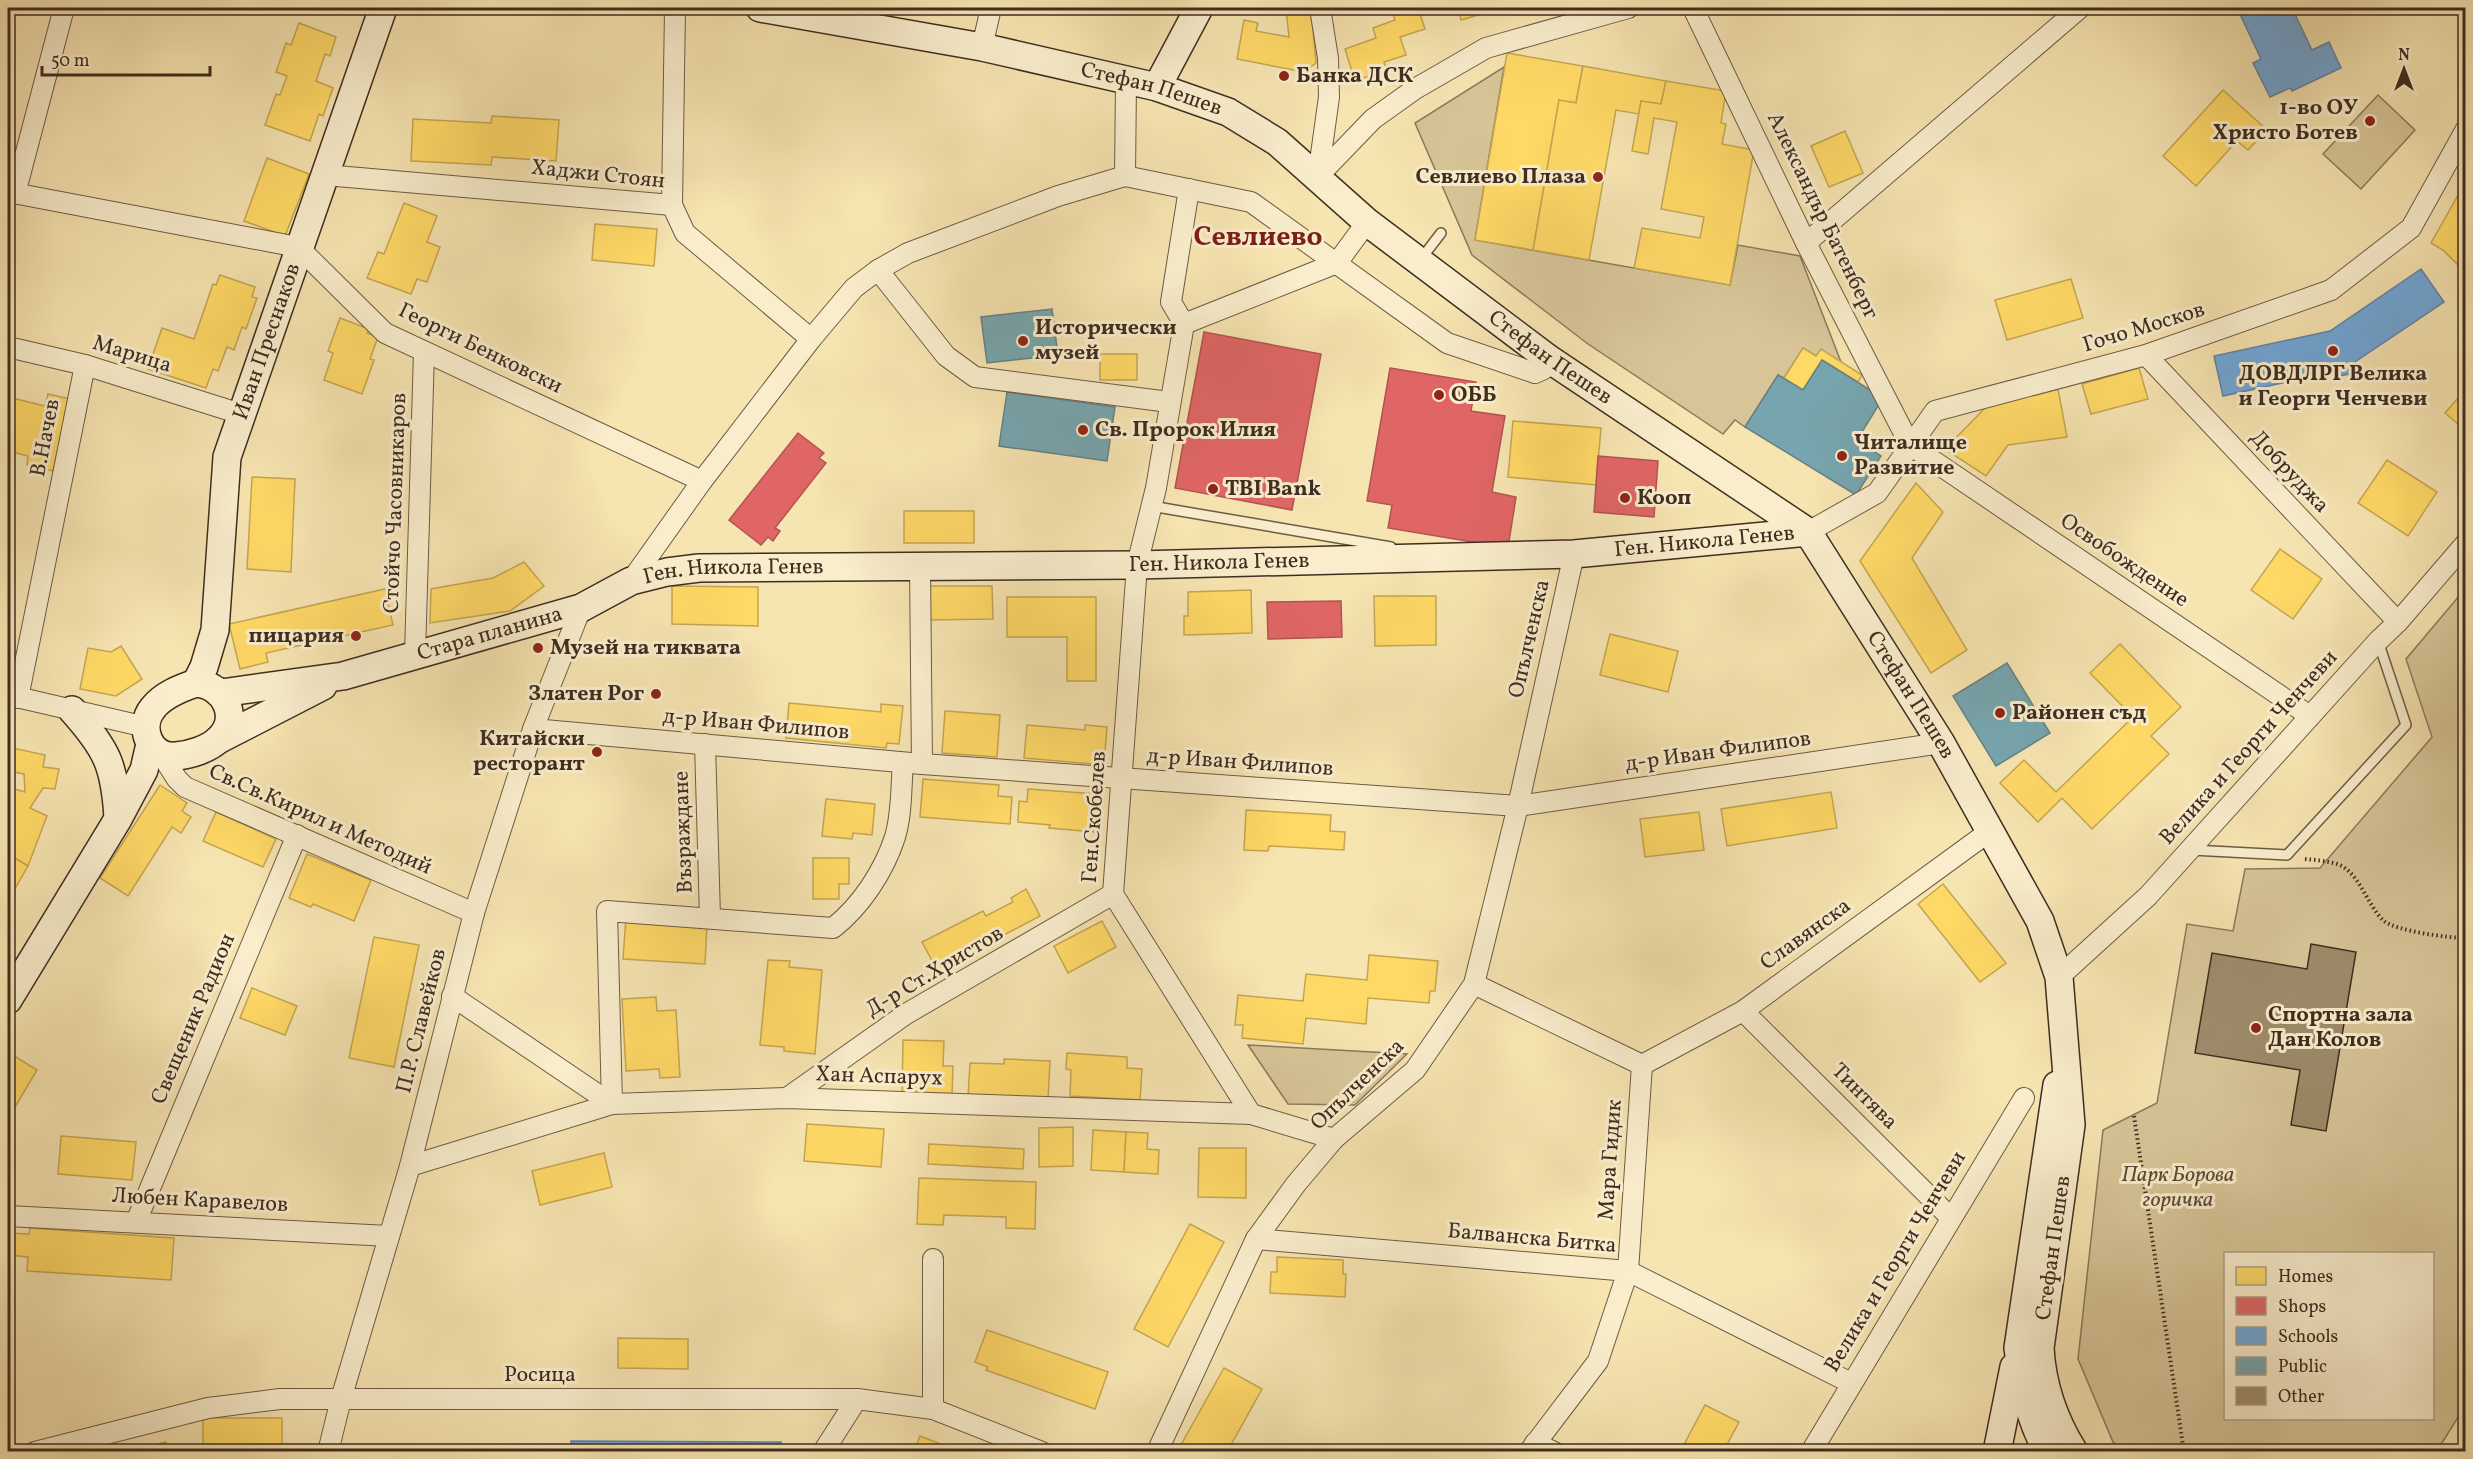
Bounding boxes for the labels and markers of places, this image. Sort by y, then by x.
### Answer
place label: Банка ДСК [1296,61,1413,92]
marker: Банка ДСК [1277,69,1291,83]
place label: 1-во ОУ Христо Ботев [2212,93,2358,149]
marker: 1-во ОУ Христо Ботев [2363,114,2377,128]
place label: Севлиево Плаза [1415,162,1586,193]
marker: Севлиево Плаза [1591,170,1605,184]
place label: Исторически музей [1035,313,1177,369]
marker: Исторически музей [1016,334,1030,348]
marker: ДОВДЛРГ Велика и Георги Ченчеви [2326,344,2340,358]
place label: ДОВДЛРГ Велика и Георги Ченчеви [2239,359,2427,415]
place label: ОББ [1451,380,1497,411]
marker: ОББ [1432,388,1446,402]
place label: Св. Пророк Илия [1095,415,1276,446]
marker: Св. Пророк Илия [1076,423,1090,437]
place label: Читалище Развитие [1854,428,1967,484]
marker: Читалище Развитие [1835,449,1849,463]
place label: TBI Bank [1225,474,1321,505]
marker: TBI Bank [1206,482,1220,496]
place label: Кооп [1637,483,1691,514]
marker: Кооп [1618,491,1632,505]
place label: пицария [249,621,344,652]
marker: пицария [349,629,363,643]
place label: Музей на тиквата [550,633,741,664]
marker: Музей на тиквата [531,641,545,655]
place label: Златен Рог [528,679,644,710]
marker: Златен Рог [649,687,663,701]
place label: Районен съд [2012,698,2147,729]
marker: Районен съд [1993,706,2007,720]
place label: Китайски ресторант [473,724,585,780]
marker: Китайски ресторант [590,745,604,759]
place label: Спортна зала Дан Колов [2268,1000,2413,1056]
marker: Спортна зала Дан Колов [2249,1021,2263,1035]

